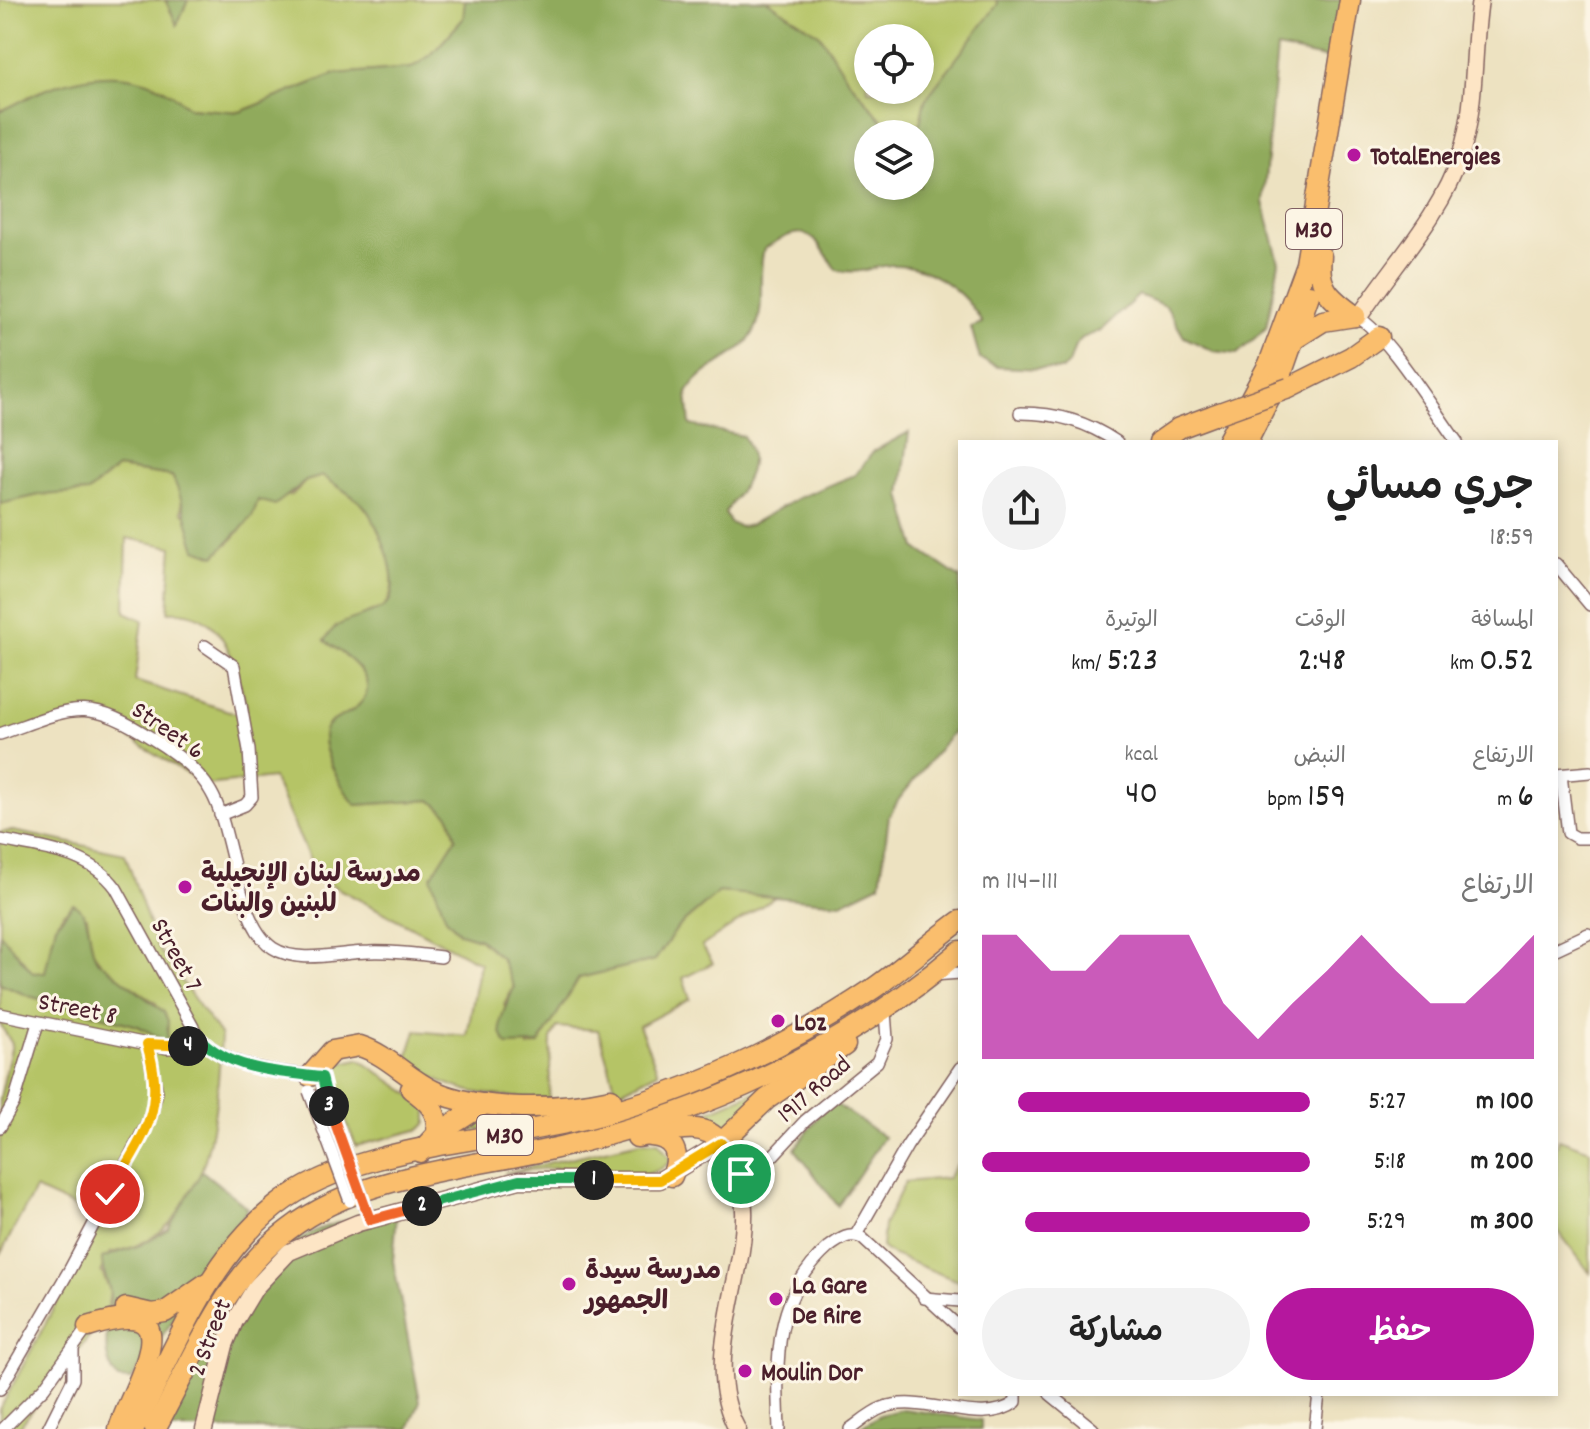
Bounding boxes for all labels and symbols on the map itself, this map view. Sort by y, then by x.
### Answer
place label: TotalEnergies [1370,140,1501,177]
marker: TotalEnergies [1345,146,1363,164]
road number: M30 [1286,209,1342,249]
street label: Street 6 [123,693,211,771]
place label: مدرسة لبنان الإنجيلية للبنين والبنات [201,857,421,924]
marker: مدرسة لبنان الإنجيلية للبنين والبنات [176,878,194,896]
street label: Street 7 [140,912,210,999]
street label: Street 8 [35,985,120,1036]
place label: Loz [794,1006,827,1043]
marker: Loz [769,1012,787,1030]
pin: 4 [168,1026,208,1066]
street label: 1917 Road [770,1048,861,1133]
pin: 3 [309,1086,349,1126]
road number: M30 [477,1115,533,1155]
pin [707,1140,775,1208]
pin [76,1160,144,1228]
pin: 1 [574,1160,614,1200]
pin: 2 [402,1186,442,1226]
place label: مدرسة سيدة الجمهور [583,1254,721,1321]
place label: La Gare De Rire [792,1269,867,1336]
marker: مدرسة سيدة الجمهور [560,1275,578,1293]
marker: La Gare De Rire [767,1290,785,1308]
street label: 2 Street [180,1294,243,1382]
place label: Moulin Dor [761,1356,863,1393]
marker: Moulin Dor [736,1362,754,1380]

